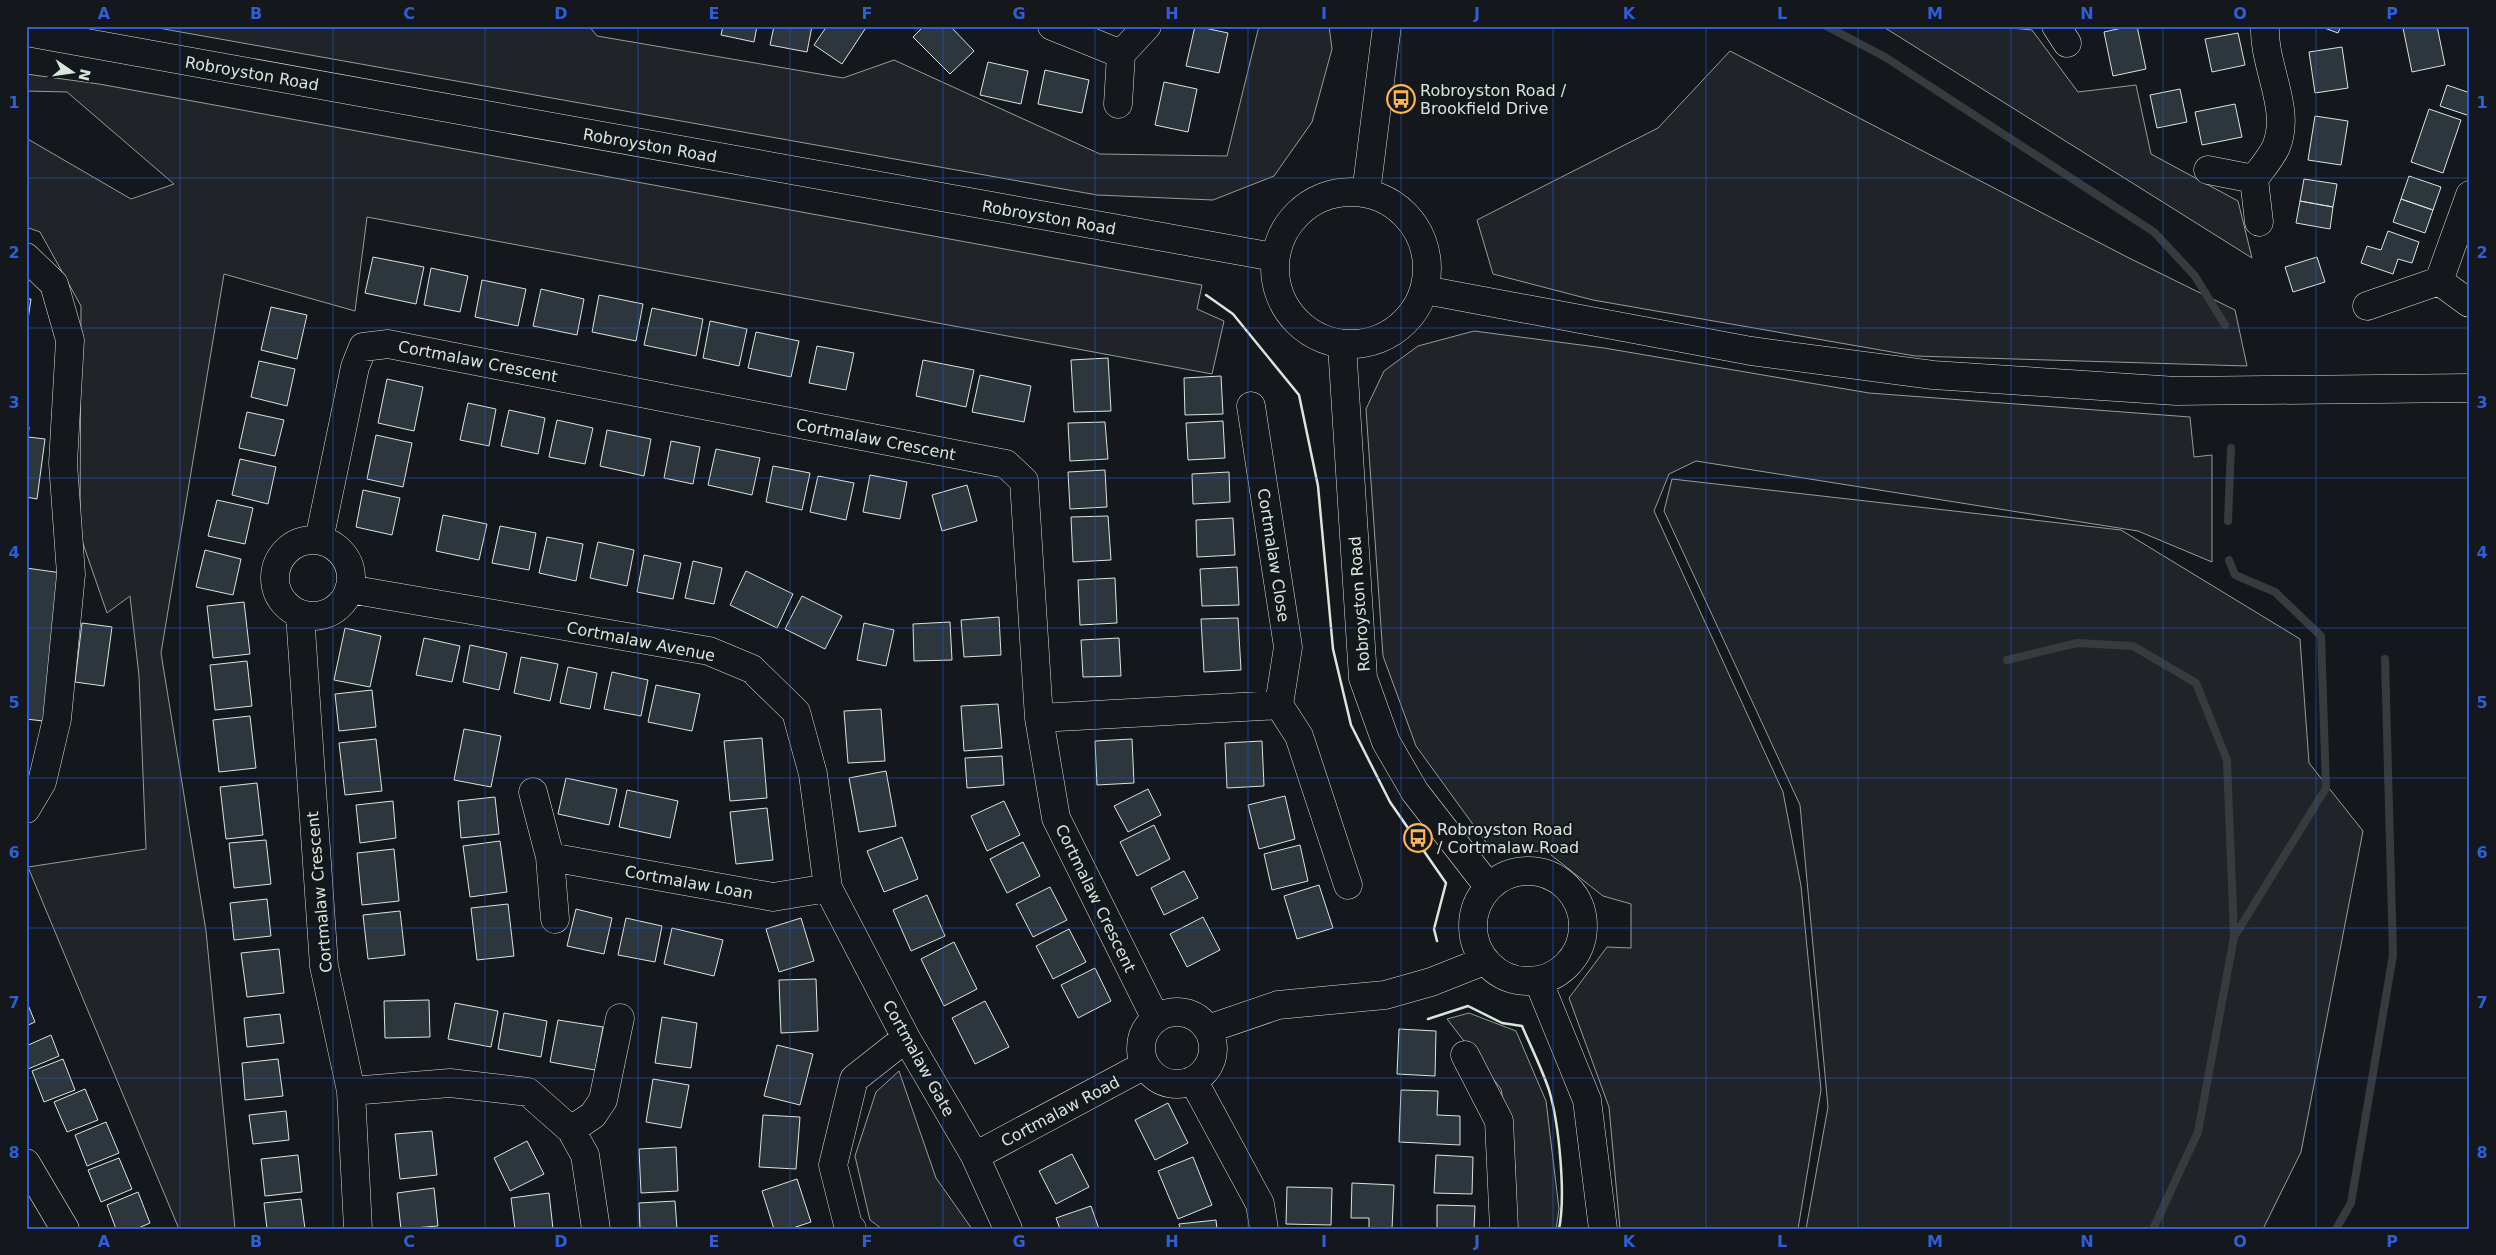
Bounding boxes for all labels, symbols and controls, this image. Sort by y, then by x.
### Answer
text: A [98,4,111,23]
text: B [250,4,262,23]
text: C [403,4,415,23]
text: D [554,4,568,23]
text: E [709,4,719,23]
text: F [862,4,872,23]
text: G [1012,4,1026,23]
text: H [1165,4,1179,23]
text: I [1321,4,1327,23]
text: J [1473,4,1480,23]
text: K [1623,4,1636,23]
text: L [1777,4,1787,23]
text: M [1927,4,1943,23]
text: N [2080,4,2094,23]
text: O [2233,4,2247,23]
text: P [2386,4,2398,23]
north arrow [48,48,98,98]
street label: Robroyston Road [183,52,320,95]
text: N [76,67,94,82]
place label: Robroyston Road / Brookfield Drive [1420,81,1567,118]
bus stop icon: Robroyston Road / Brookfield Drive [1386,84,1416,114]
text: 1 [8,93,20,112]
text: 1 [2476,93,2488,112]
street label: Robroyston Road [581,124,718,167]
street label: Robroyston Road [980,196,1117,239]
text: 2 [8,243,20,262]
text: 2 [2476,243,2488,262]
street label: Cortmalaw Crescent [396,337,559,386]
text: 3 [8,393,20,412]
text: 3 [2476,393,2488,412]
street label: Cortmalaw Crescent [794,415,957,464]
street label: Cortmalaw Close [1254,487,1293,623]
street label: Robroyston Road [1345,536,1374,672]
text: 4 [8,543,20,562]
text: 4 [2476,543,2488,562]
street label: Cortmalaw Avenue [565,618,717,665]
text: 5 [8,693,20,712]
text: 5 [2476,693,2488,712]
street label: Cortmalaw Crescent [303,810,336,974]
place label: Robroyston Road / Cortmalaw Road [1437,820,1579,857]
street label: Cortmalaw Crescent [1051,821,1140,975]
bus stop icon: Robroyston Road / Cortmalaw Road [1403,823,1433,853]
text: 6 [8,843,20,862]
text: 6 [2476,843,2488,862]
street label: Cortmalaw Loan [623,862,755,903]
text: 7 [8,993,20,1012]
text: 7 [2476,993,2488,1012]
street label: Cortmalaw Gate [879,997,958,1120]
street label: Cortmalaw Road [998,1072,1123,1151]
text: 8 [8,1143,20,1162]
text: 8 [2476,1143,2488,1162]
text: A [98,1232,111,1251]
text: B [250,1232,262,1251]
text: C [403,1232,415,1251]
text: D [554,1232,568,1251]
text: E [709,1232,719,1251]
text: F [862,1232,872,1251]
text: G [1012,1232,1026,1251]
text: H [1165,1232,1179,1251]
text: I [1321,1232,1327,1251]
text: J [1473,1232,1480,1251]
text: K [1623,1232,1636,1251]
text: L [1777,1232,1787,1251]
text: M [1927,1232,1943,1251]
text: N [2080,1232,2094,1251]
text: O [2233,1232,2247,1251]
text: P [2386,1232,2398,1251]

